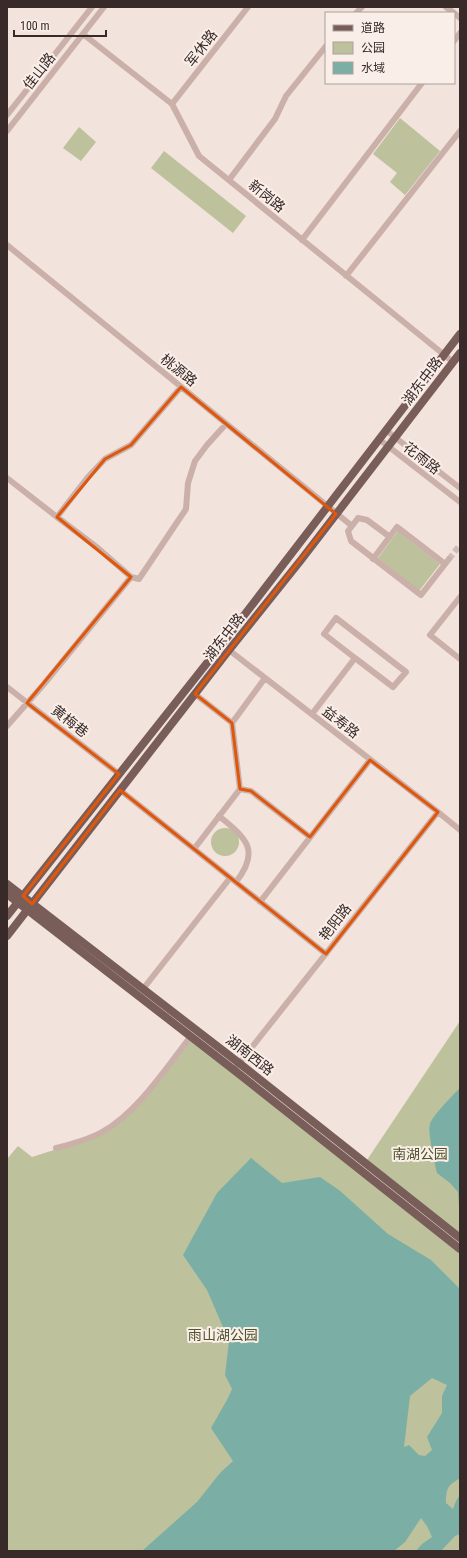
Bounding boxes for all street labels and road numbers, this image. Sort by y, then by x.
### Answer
street label: 军休路 [182,27,220,69]
street label: 佳山路 [20,50,58,92]
street label: 新岗路 [246,177,288,215]
street label: 桃源路 [158,351,200,389]
street label: 湖东中路 [399,354,445,408]
street label: 花雨路 [401,439,443,477]
street label: 湖东中路 [200,610,248,664]
street label: 黄梅巷 [49,702,91,740]
street label: 益寿路 [320,703,362,741]
street label: 艳阳路 [316,901,354,943]
street label: 湖南西路 [223,1031,277,1079]

